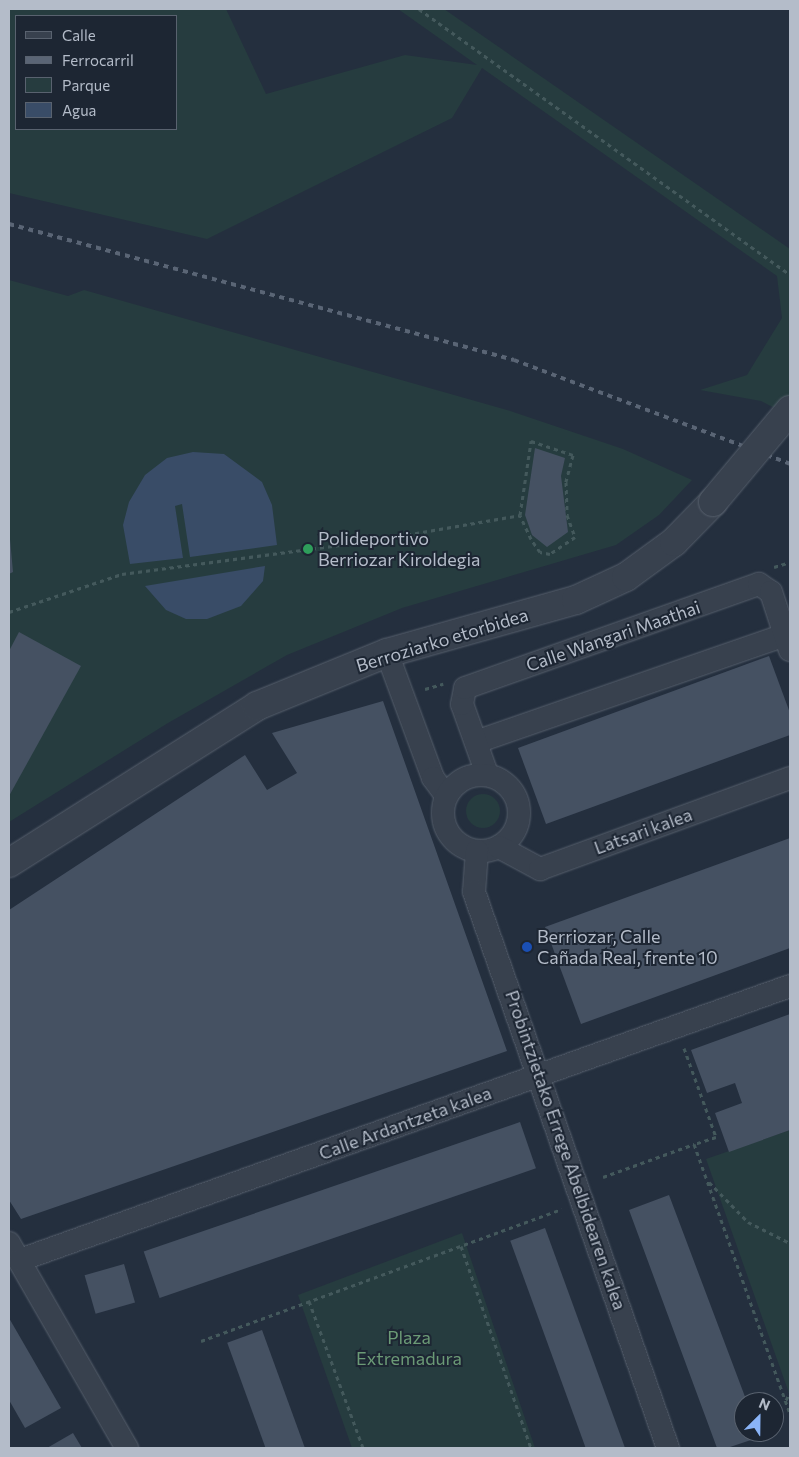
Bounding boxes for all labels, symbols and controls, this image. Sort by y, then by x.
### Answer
legend [15,15,178,130]
text: Calle [62,26,96,44]
text: Ferrocarril [62,51,134,69]
text: Parque [62,76,110,94]
text: Agua [62,101,96,119]
place label: Polideportivo Berriozar Kiroldegia [318,528,480,570]
marker: Polideportivo Berriozar Kiroldegia [302,543,314,555]
street label: Calle Wangari Maathai [523,596,703,676]
street label: Berroziarko etorbidea [353,604,531,676]
street label: Latsari kalea [591,803,695,859]
place label: Berriozar, Calle Cañada Real, frente 10 [537,926,718,969]
marker: Berriozar, Calle Cañada Real, frente 10 [521,941,533,953]
street label: Probintzietako Errege Abelbidearen kalea [501,987,631,1313]
street label: Calle Ardantzeta kalea [316,1082,494,1164]
park label: Plaza Extremadura [356,1327,462,1370]
north arrow [734,1392,784,1442]
text: N [757,1394,773,1414]

